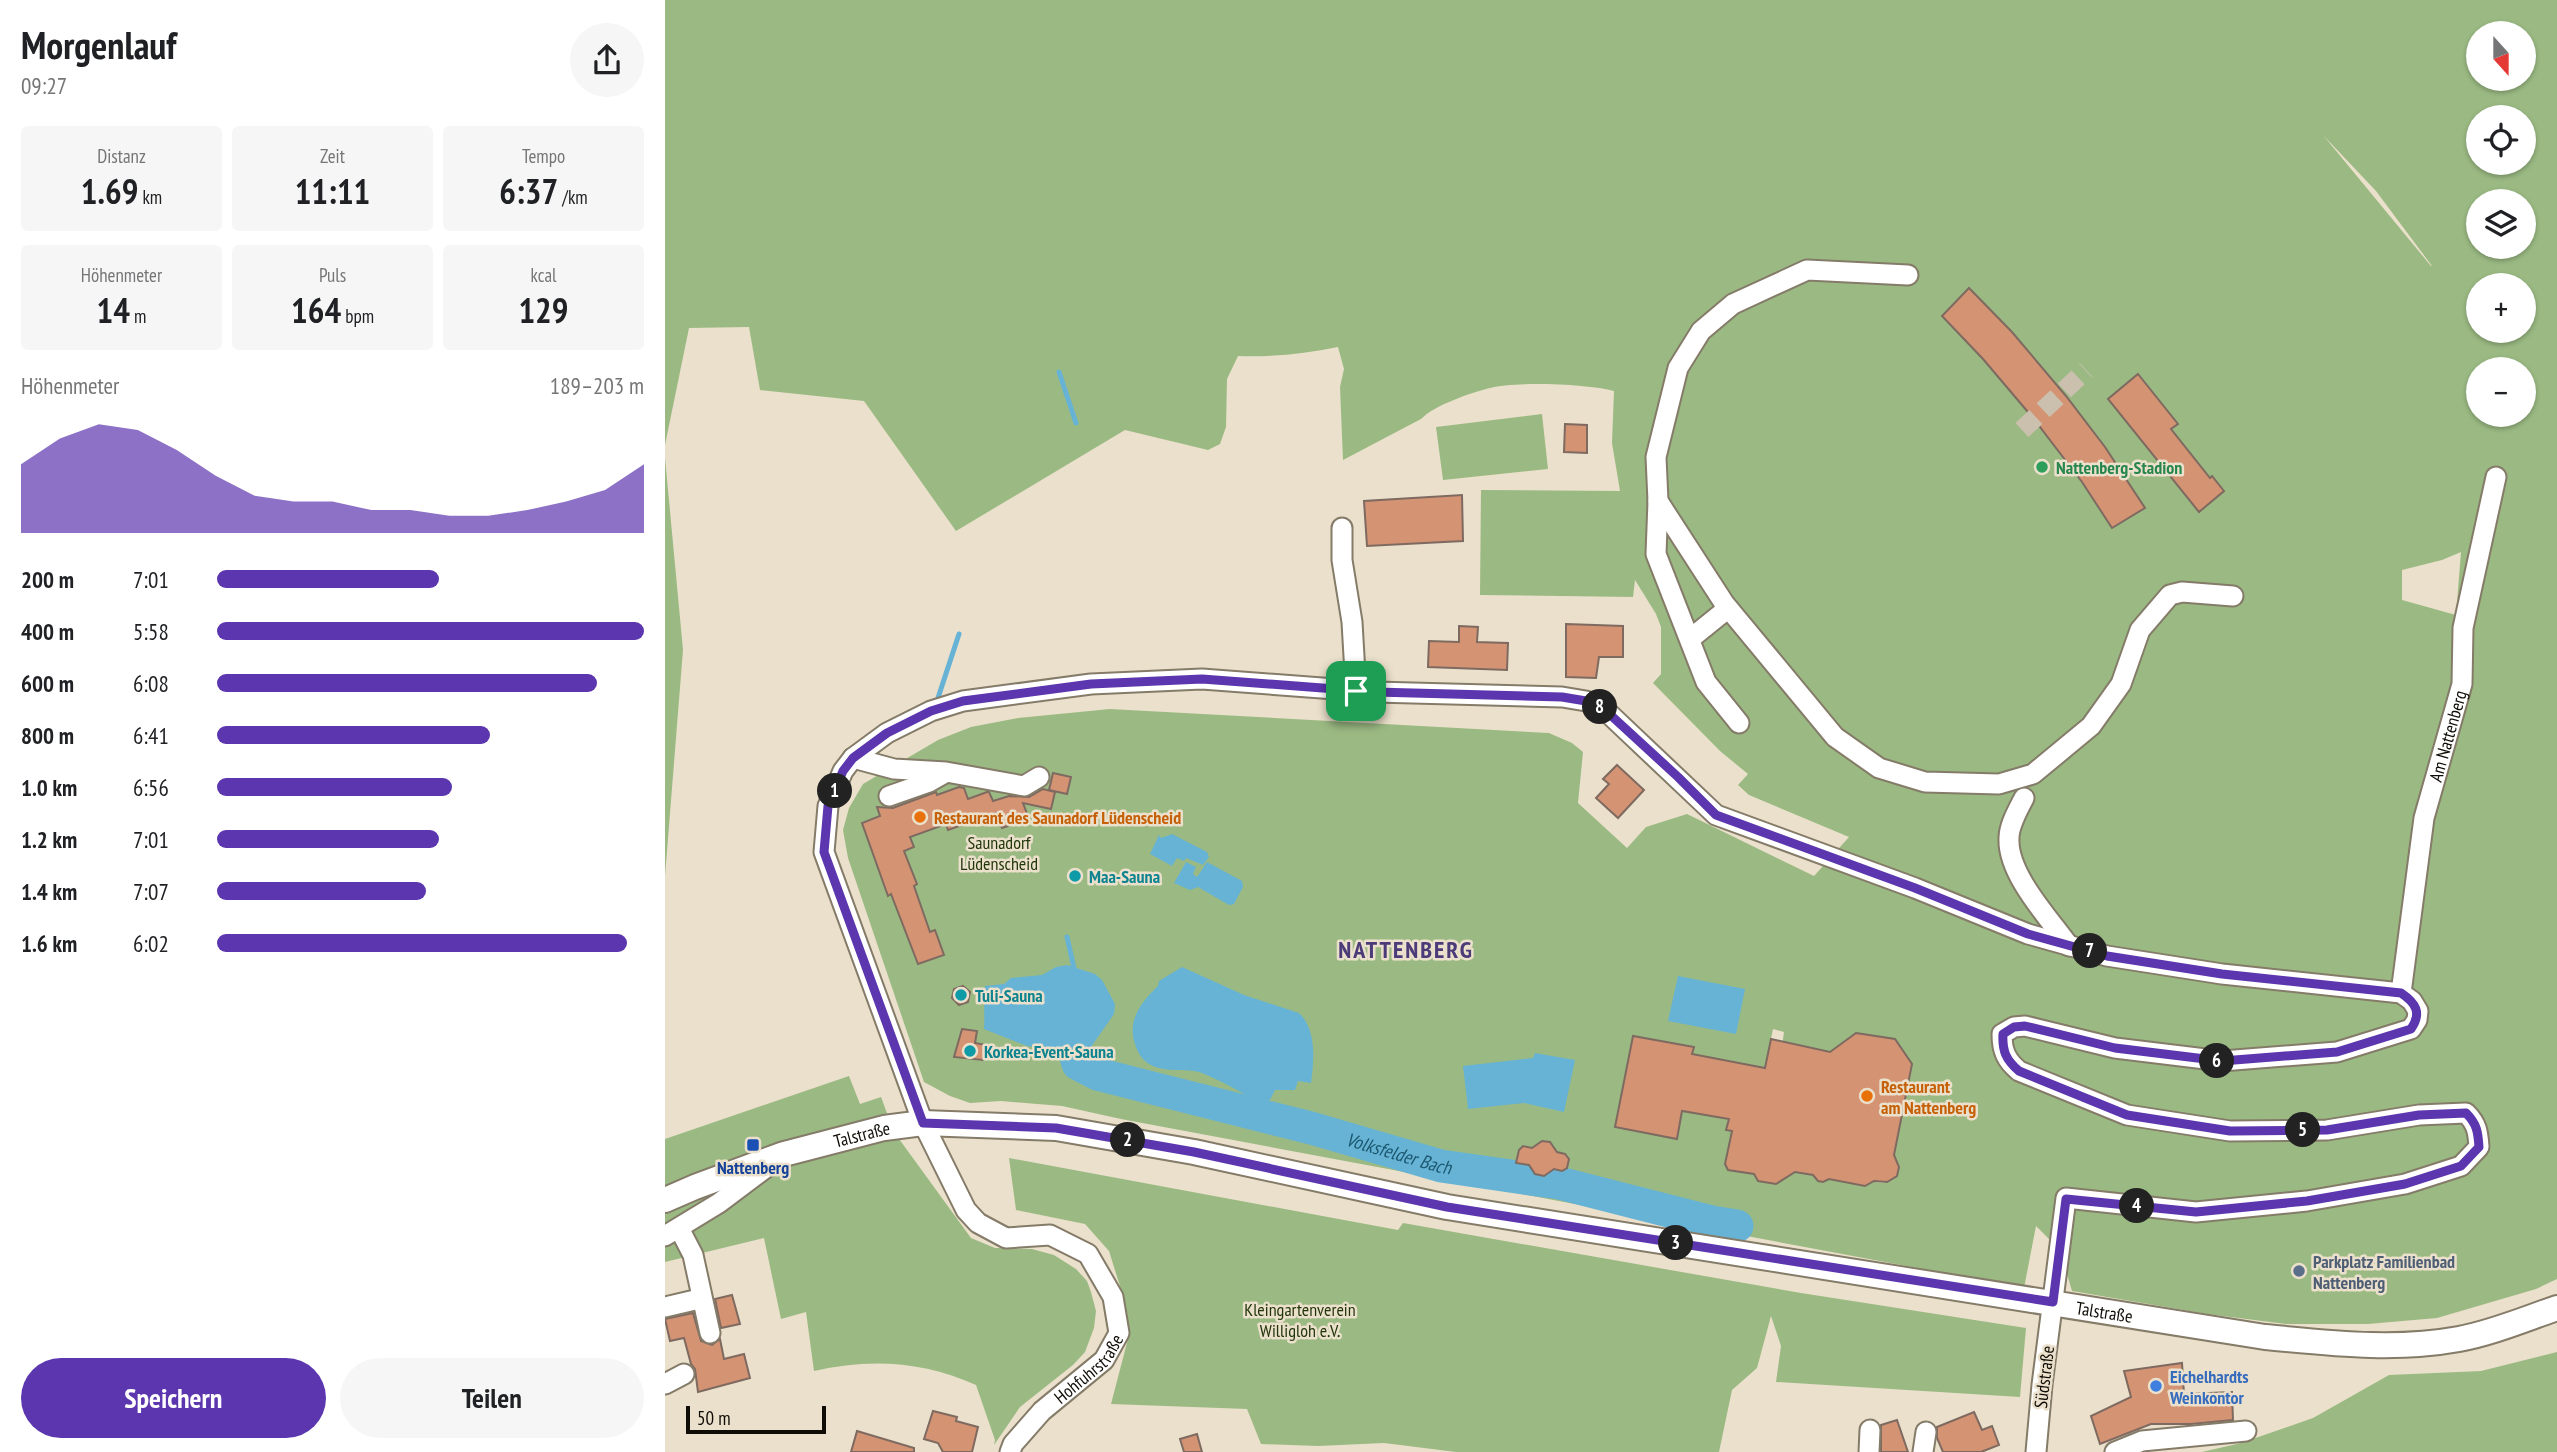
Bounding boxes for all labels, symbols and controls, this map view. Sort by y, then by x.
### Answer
text: Morgenlauf [21,20,176,69]
north arrow [2466,21,2536,91]
map controls [2466,21,2536,427]
button: share [570,23,644,97]
text: 09:27 [21,71,67,100]
button: locate [2466,105,2536,175]
text: Distanz [97,144,146,168]
text: Zeit [320,144,345,168]
text: Tempo [522,144,565,168]
text: 1.69 [81,168,138,214]
text: 11:11 [295,168,370,214]
text: 6:37 [499,168,558,214]
text: km [138,185,162,209]
text: /km [558,185,588,209]
button: layers [2466,189,2536,259]
text: Höhenmeter [81,263,162,287]
text: Puls [319,263,346,287]
text: kcal [531,263,556,287]
button: + [2466,273,2536,343]
text: 14 [97,287,130,333]
text: 164 [291,287,341,333]
text: 129 [518,287,569,333]
text: m [130,304,146,328]
text: bpm [341,304,374,328]
button: − [2466,357,2536,427]
text: Höhenmeter [21,371,119,400]
text: 189–203 m [550,371,644,400]
place label: Nattenberg-Stadion [2056,456,2182,479]
marker: Nattenberg-Stadion [2034,459,2050,475]
text: 200 m [21,565,74,594]
text: 7:01 [133,565,169,594]
text: 400 m [21,617,74,646]
text: 5:58 [133,617,169,646]
pin [1326,661,1386,721]
text: 600 m [21,669,74,698]
text: 6:08 [133,669,169,698]
icon: arrive [1337,672,1375,710]
street label: Am Nattenberg [2423,687,2471,784]
pin: 8 [1583,690,1618,724]
text: 8 [1595,694,1604,718]
text: 800 m [21,721,74,750]
text: 6:41 [133,721,169,750]
text: 1.0 km [21,773,77,802]
text: 6:56 [133,773,169,802]
pin: 1 [817,774,853,808]
text: 1 [830,778,839,802]
place label: Restaurant des Saunadorf Lüdenscheid [934,806,1181,829]
marker: Restaurant des Saunadorf Lüdenscheid [912,809,928,825]
text: 1.2 km [21,825,77,854]
text: 7:01 [133,825,169,854]
park label: Saunadorf Lüdenscheid [960,831,1038,875]
place label: Maa-Sauna [1089,865,1160,888]
marker: Maa-Sauna [1067,868,1083,884]
text: 1.4 km [21,877,77,906]
text: 7:07 [133,877,169,906]
text: 1.6 km [21,929,77,958]
text: 6:02 [133,929,169,958]
district label: NATTENBERG [1338,934,1474,965]
pin: 7 [2073,934,2107,968]
text: 7 [2085,938,2094,962]
place label: Tuli-Sauna [975,984,1043,1007]
marker: Tuli-Sauna [953,987,969,1003]
place label: Korkea-Event-Sauna [984,1040,1114,1063]
marker: Korkea-Event-Sauna [962,1043,978,1059]
pin: 6 [2199,1044,2235,1078]
text: 6 [2212,1048,2221,1072]
place label: Restaurant am Nattenberg [1881,1075,1976,1119]
marker: Restaurant am Nattenberg [1859,1088,1875,1104]
pin: 5 [2285,1112,2321,1148]
street label: Talstraße [831,1116,891,1152]
text: 5 [2298,1117,2307,1141]
pin: 2 [1111,1122,1145,1158]
text: 2 [1123,1127,1132,1151]
water label: Volksfelder Bach [1343,1127,1454,1180]
marker: Nattenberg [745,1137,761,1153]
place label: Nattenberg [717,1156,789,1179]
pin: 4 [2119,1188,2155,1224]
text: 4 [2132,1193,2141,1217]
pin: 3 [1658,1226,1693,1260]
text: 3 [1671,1230,1680,1254]
place label: Parkplatz Familienbad Nattenberg [2313,1250,2455,1294]
marker: Parkplatz Familienbad Nattenberg [2291,1263,2307,1279]
street label: Talstraße [2074,1296,2135,1327]
park label: Kleingartenverein Willigloh e.V. [1244,1298,1356,1342]
street label: Hohfuhrstraße [1049,1330,1128,1408]
street label: Südstraße [2029,1344,2059,1410]
button: Speichern [21,1358,326,1438]
button: Teilen [340,1358,644,1438]
place label: Eichelhardts Weinkontor [2169,1365,2249,1409]
marker: Eichelhardts Weinkontor [2148,1378,2164,1394]
scale bar [686,1403,826,1435]
text: 50 m [697,1406,731,1430]

